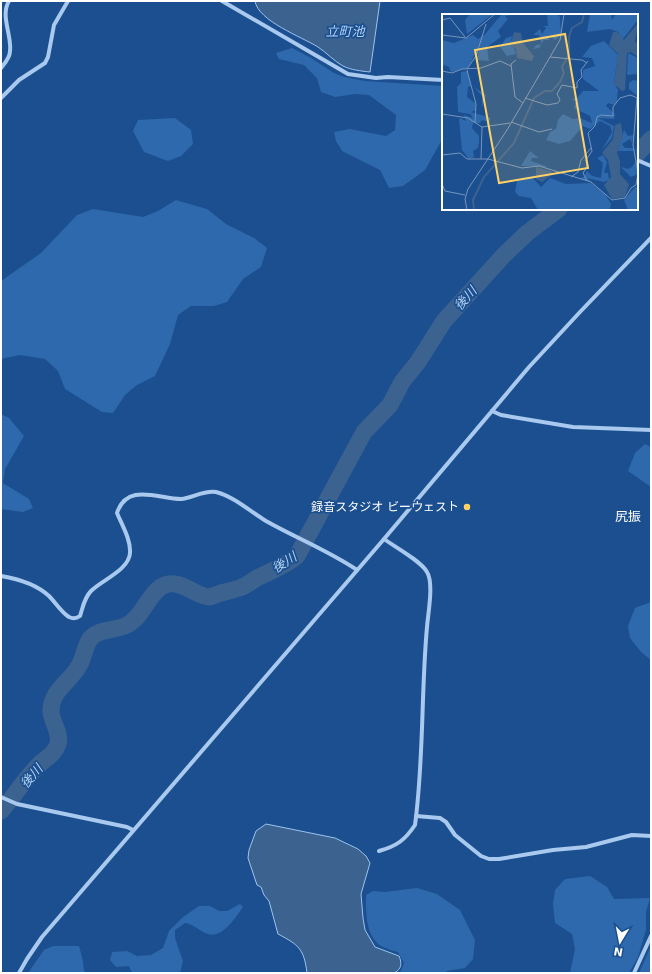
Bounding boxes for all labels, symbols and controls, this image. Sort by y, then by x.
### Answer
inset map [442,14,638,210]
water label: 立町池 [325,24,366,39]
water label: 後川 [451,282,481,313]
place label: 録音スタジオ ビーウェスト [311,500,459,514]
marker: 録音スタジオ ビーウェスト [462,502,472,512]
district label: 尻振 [615,509,641,524]
water label: 後川 [269,548,301,576]
water label: 後川 [17,760,47,791]
north arrow [600,922,640,962]
text: N [613,944,624,959]

